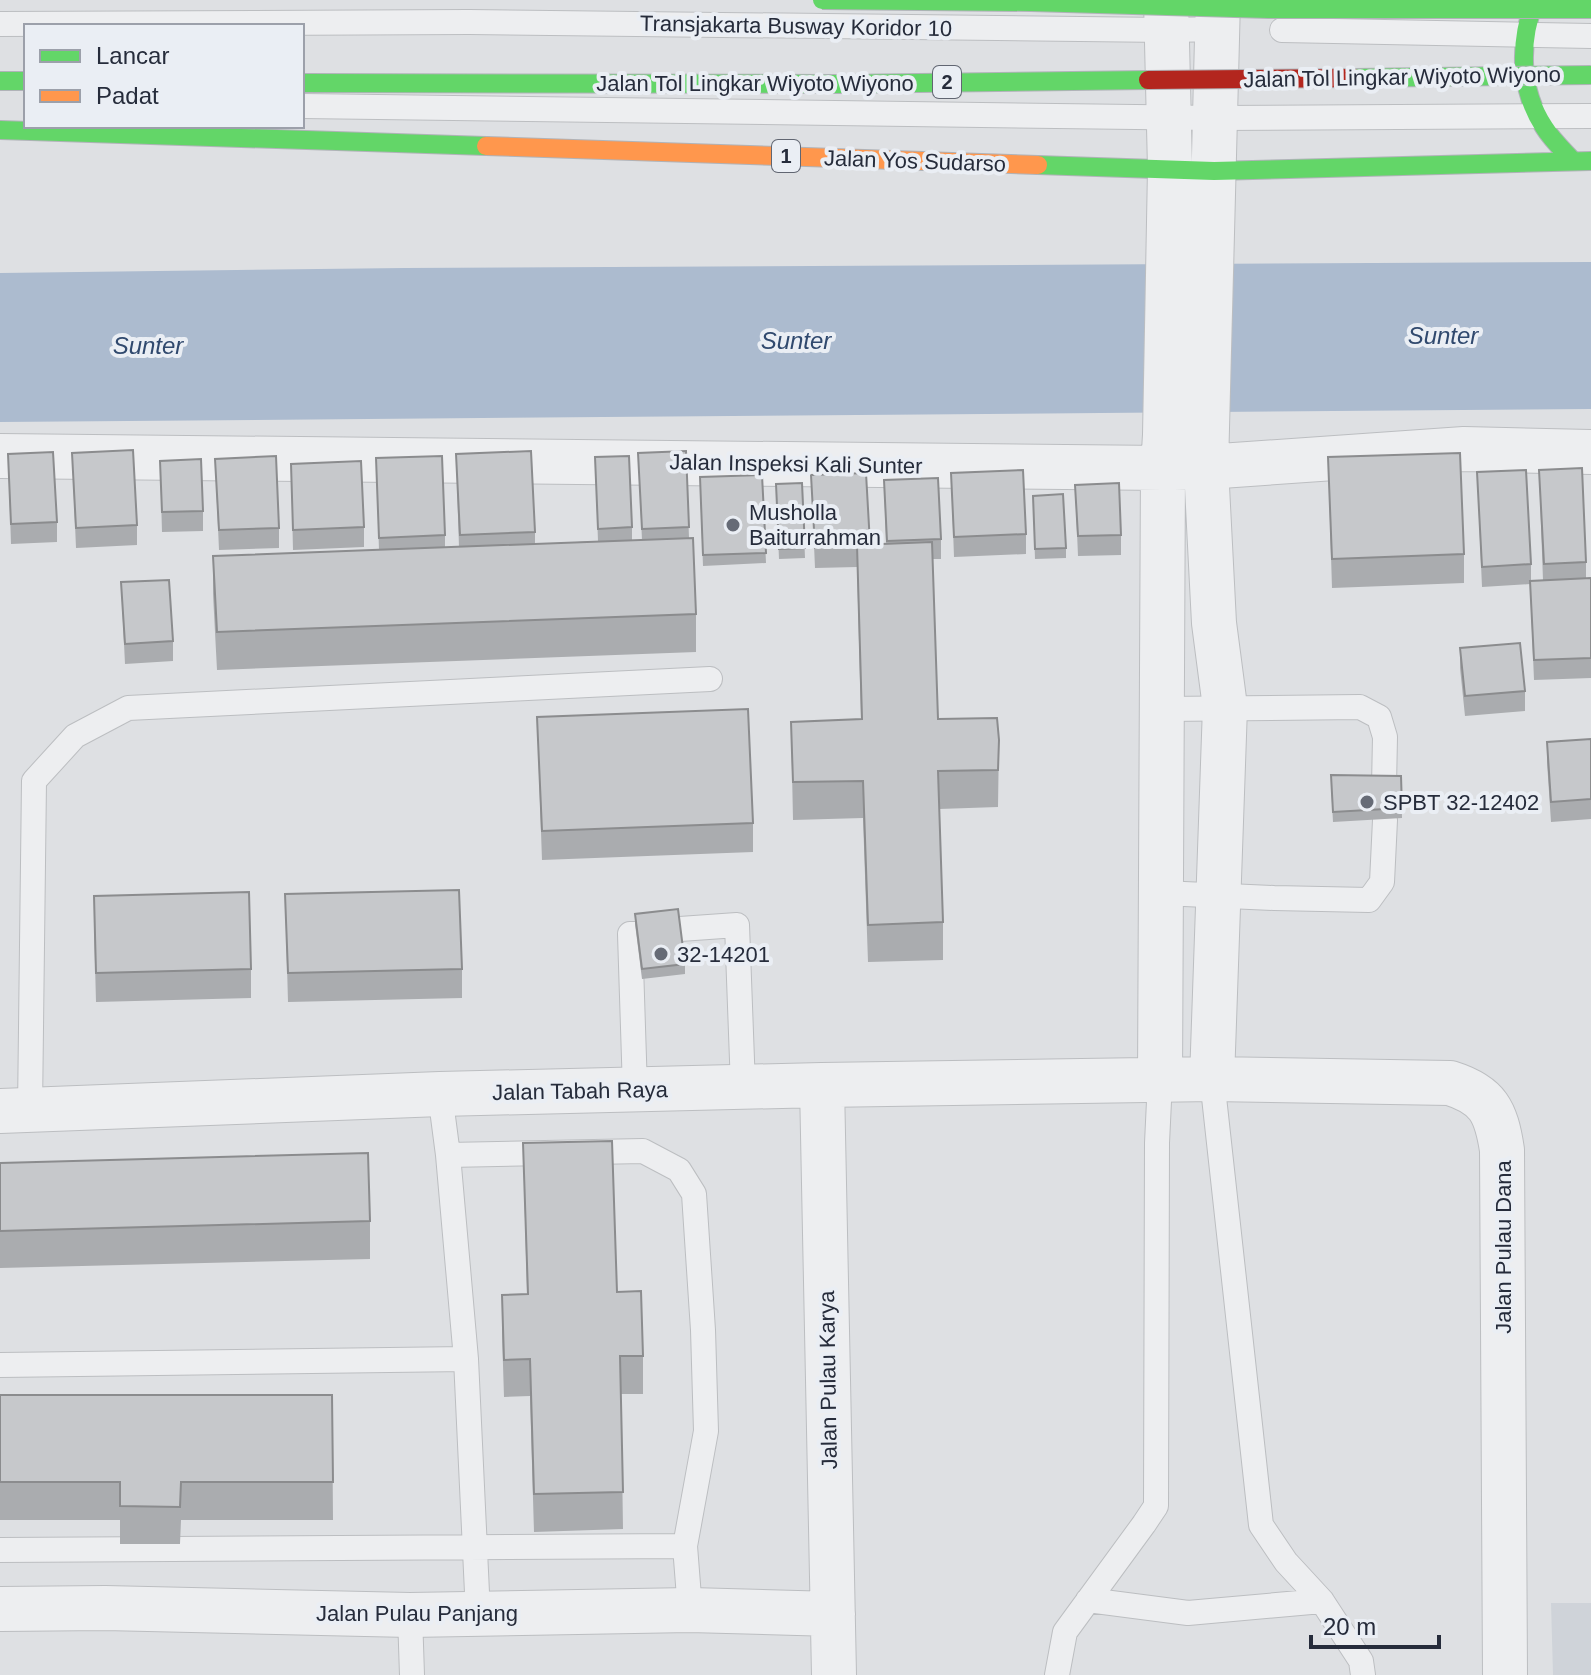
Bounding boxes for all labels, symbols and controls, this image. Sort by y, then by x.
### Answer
street label: Transjakarta Busway Koridor 10 [640,11,952,41]
legend [24,24,304,128]
text: Lancar [96,42,169,69]
street label: Jalan Tol Lingkar Wiyoto Wiyono [1243,62,1561,92]
road number: 2 [933,66,961,98]
street label: Jalan Tol Lingkar Wiyoto Wiyono [596,71,914,96]
text: Padat [96,82,159,109]
road number: 1 [772,140,800,172]
street label: Jalan Yos Sudarso [823,145,1007,177]
water label: Sunter [1408,322,1479,349]
water label: Sunter [761,327,832,354]
water label: Sunter [113,332,184,359]
street label: Jalan Inspeksi Kali Sunter [669,449,923,479]
place label: Musholla Baiturrahman [749,500,881,550]
marker: Musholla Baiturrahman [724,516,742,534]
place label: SPBT 32-12402 [1383,790,1539,815]
marker: SPBT 32-12402 [1358,793,1376,811]
place label: 32-14201 [677,942,770,967]
marker: 32-14201 [652,945,670,963]
street label: Jalan Tabah Raya [492,1077,669,1105]
street label: Jalan Pulau Dana [1491,1159,1516,1334]
street label: Jalan Pulau Karya [814,1290,842,1469]
scale bar [1311,1599,1439,1649]
street label: Jalan Pulau Panjang [316,1601,518,1626]
text: 20 m [1323,1613,1376,1640]

